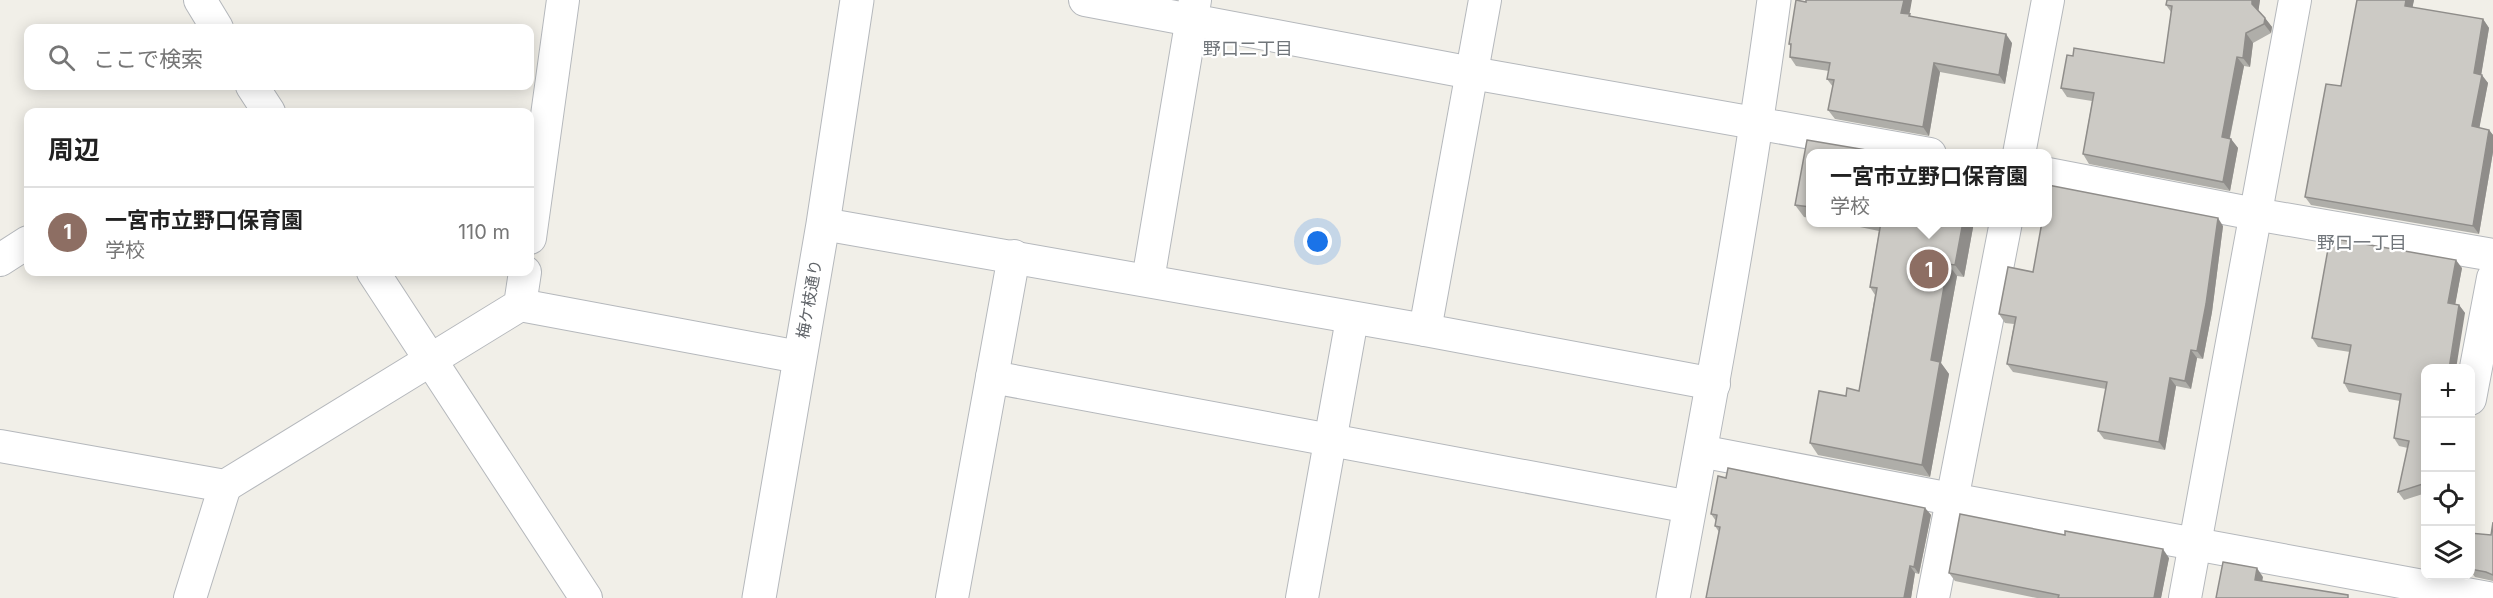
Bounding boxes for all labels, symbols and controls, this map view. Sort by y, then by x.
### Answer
search box [24,24,534,90]
district label: 野口二丁目 [1203,38,1293,59]
icon: search [45,41,78,74]
text: ここで検索 [93,46,203,72]
text: 周辺 [48,134,100,165]
popup [1806,149,2052,227]
text: 一宮市立野口保育園 [1830,163,2028,189]
text: 学校 [1830,194,1870,218]
text: 一宮市立野口保育園 [105,207,303,233]
text: 1 [63,220,72,244]
text: 110 m [458,220,510,244]
your location [1303,227,1332,256]
district label: 野口一丁目 [2317,232,2407,253]
text: 学校 [105,238,145,262]
pin: 1 [1910,246,1948,292]
street label: 梅ケ枝通り [792,258,826,340]
map controls [2421,364,2475,580]
button: + [2421,364,2475,418]
button: − [2421,418,2475,472]
button: locate [2421,472,2475,526]
button: layers [2421,526,2475,580]

